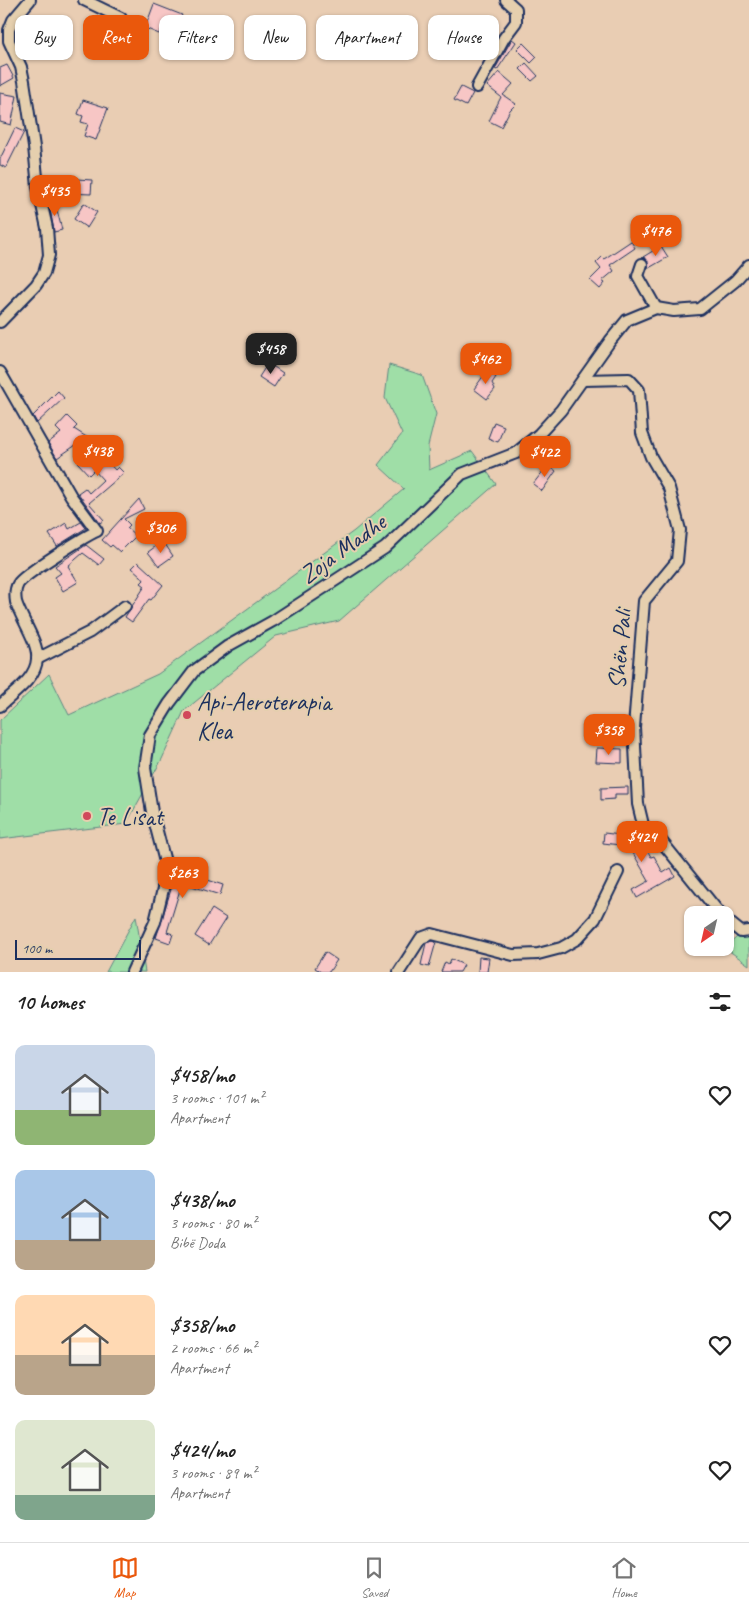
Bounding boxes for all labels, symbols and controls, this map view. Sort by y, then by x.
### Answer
chip: Buy [15,15,73,60]
chip: Rent [83,15,149,60]
chip: Filters [159,15,234,60]
chip: New [244,15,306,60]
chip: Apartment [316,15,418,60]
chip: House [428,15,499,60]
pin: $435 [25,174,85,217]
text: $435 [41,181,69,201]
pin: $476 [626,214,686,257]
text: $476 [641,221,671,241]
pin: $458 [241,332,301,375]
text: $458 [257,339,285,359]
pin: $462 [456,342,516,385]
text: $462 [471,349,501,369]
pin: $438 [68,434,128,477]
pin: $422 [515,436,575,478]
text: $438 [84,441,112,461]
text: $422 [531,442,559,462]
street label: Zoja Madhe [293,505,394,591]
pin: $306 [131,512,191,554]
text: $306 [146,518,176,538]
street label: Shën Pali [601,604,640,690]
place label: Api-Aeroterapia Klea [197,686,334,747]
marker: Api-Aeroterapia Klea [181,709,193,721]
pin: $358 [579,714,639,756]
text: $358 [595,720,623,740]
place label: Te Lisat [97,801,165,833]
marker: Te Lisat [81,810,93,822]
pin: $424 [612,820,672,863]
text: $424 [628,827,656,847]
pin: $263 [153,856,213,899]
text: $263 [168,863,198,883]
north arrow [684,906,734,956]
map controls [684,906,734,956]
scale bar [15,937,141,960]
text: 100 m [22,940,52,957]
icon: filters [706,988,734,1016]
text: 10 homes [15,989,84,1015]
text: $458/mo [170,1062,234,1088]
icon: home [55,1065,115,1125]
icon: heart [706,1081,734,1109]
text: 3 rooms · 101 m² [170,1088,264,1108]
text: Apartment [170,1108,229,1128]
text: $438/mo [170,1187,235,1213]
icon: home [55,1190,115,1250]
icon: heart [706,1206,734,1234]
text: 3 rooms · 80 m² [170,1213,256,1233]
text: Bibë Doda [170,1233,225,1253]
text: $358/mo [170,1312,234,1338]
icon: home [55,1315,115,1375]
icon: heart [706,1331,734,1359]
text: 2 rooms · 66 m² [170,1338,256,1358]
text: Apartment [170,1358,229,1378]
text: $424/mo [170,1437,235,1463]
icon: home [55,1440,115,1500]
icon: heart [706,1456,734,1484]
text: 3 rooms · 89 m² [170,1463,256,1483]
text: Apartment [170,1483,229,1503]
tab: Map [111,1554,139,1601]
tab: Saved [360,1554,388,1601]
tab: Home [610,1554,638,1601]

